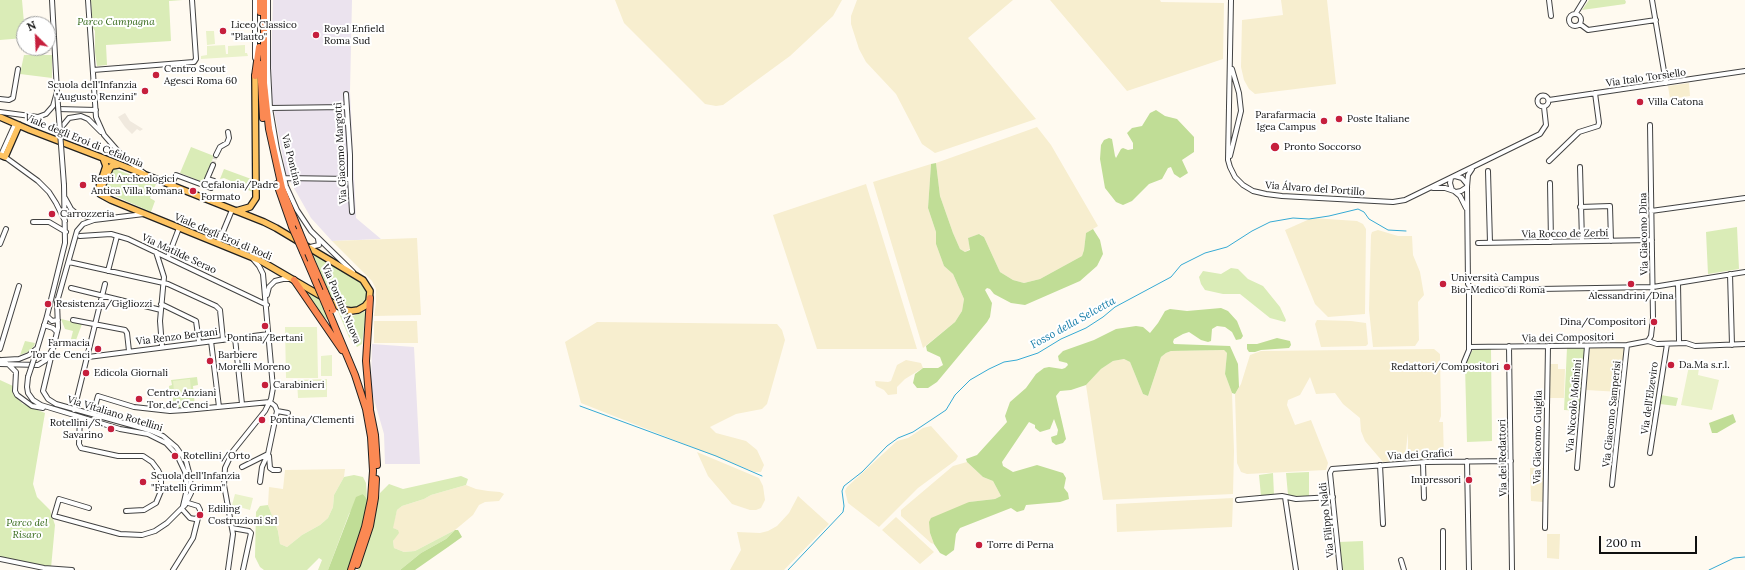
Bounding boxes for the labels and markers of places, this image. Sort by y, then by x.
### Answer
place label: Liceo Classico "Plauto" [231,19,297,42]
place label: Royal Enfield Roma Sud [324,23,384,46]
marker: Liceo Classico "Plauto" [218,26,228,36]
marker: Royal Enfield Roma Sud [311,30,321,40]
place label: Centro Scout Agesci Roma 60 [164,63,237,86]
marker: Centro Scout Agesci Roma 60 [151,70,161,80]
place label: Scuola dell'Infanzia "Augusto Renzini" [48,79,137,102]
marker: Scuola dell'Infanzia "Augusto Renzini" [140,86,150,96]
place label: Villa Catona [1648,96,1703,108]
marker: Villa Catona [1635,97,1645,107]
place label: Parafarmacia Igea Campus [1255,109,1316,132]
place label: Poste Italiane [1347,113,1410,125]
marker: Poste Italiane [1334,114,1344,124]
marker: Parafarmacia Igea Campus [1319,116,1329,126]
marker: Pronto Soccorso [1269,141,1281,153]
place label: Pronto Soccorso [1284,141,1361,153]
place label: Resti Archeologici Antica Villa Romana [91,173,183,196]
place label: Cefalonia/Padre Formato [201,179,278,202]
marker: Resti Archeologici Antica Villa Romana [78,180,88,190]
marker: Cefalonia/Padre Formato [188,186,198,196]
place label: Carrozzeria [60,208,114,220]
marker: Carrozzeria [47,209,57,219]
place label: Università Campus Bio-Medico di Roma [1451,272,1545,296]
marker: Università Campus Bio-Medico di Roma [1438,279,1448,289]
marker: Alessandrini/Dina [1626,279,1636,289]
place label: Alessandrini/Dina [1588,290,1674,302]
place label: Resistenza/Gigliozzi [56,298,152,310]
marker: Resistenza/Gigliozzi [43,299,53,309]
place label: Dina/Compositori [1560,316,1646,328]
marker: Dina/Compositori [1649,317,1659,327]
marker: Pontina/Bertani [260,321,270,331]
place label: Pontina/Bertani [227,332,303,344]
place label: Farmacia Tor de Cenci [31,337,90,360]
marker: Farmacia Tor de Cenci [93,344,103,354]
place label: Barbiere Morelli Moreno [218,349,290,372]
marker: Barbiere Morelli Moreno [205,356,215,366]
place label: Da.Ma s.r.l. [1679,359,1730,371]
marker: Da.Ma s.r.l. [1666,360,1676,370]
place label: Redattori/Compositori [1391,361,1499,373]
marker: Redattori/Compositori [1502,362,1512,372]
place label: Edicola Giornali [94,367,168,379]
marker: Edicola Giornali [81,368,91,378]
place label: Carabinieri [273,379,325,391]
marker: Carabinieri [260,380,270,390]
place label: Centro Anziani Tor de' Cenci [147,387,216,410]
marker: Centro Anziani Tor de' Cenci [134,394,144,404]
place label: Pontina/Clementi [270,414,354,426]
marker: Pontina/Clementi [257,415,267,425]
place label: Rotellini/S. Savarino [50,417,103,440]
marker: Rotellini/S. Savarino [106,424,116,434]
place label: Rotellini/Orto [183,450,250,462]
marker: Rotellini/Orto [170,451,180,461]
place label: Scuola dell'Infanzia "Fratelli Grimm" [151,470,240,494]
place label: Impressori [1411,474,1461,486]
marker: Impressori [1464,475,1474,485]
marker: Scuola dell'Infanzia "Fratelli Grimm" [138,477,148,487]
place label: Ediling Costruzioni Srl [208,503,278,526]
marker: Ediling Costruzioni Srl [195,510,205,520]
place label: Torre di Perna [987,539,1054,551]
marker: Torre di Perna [974,540,984,550]

